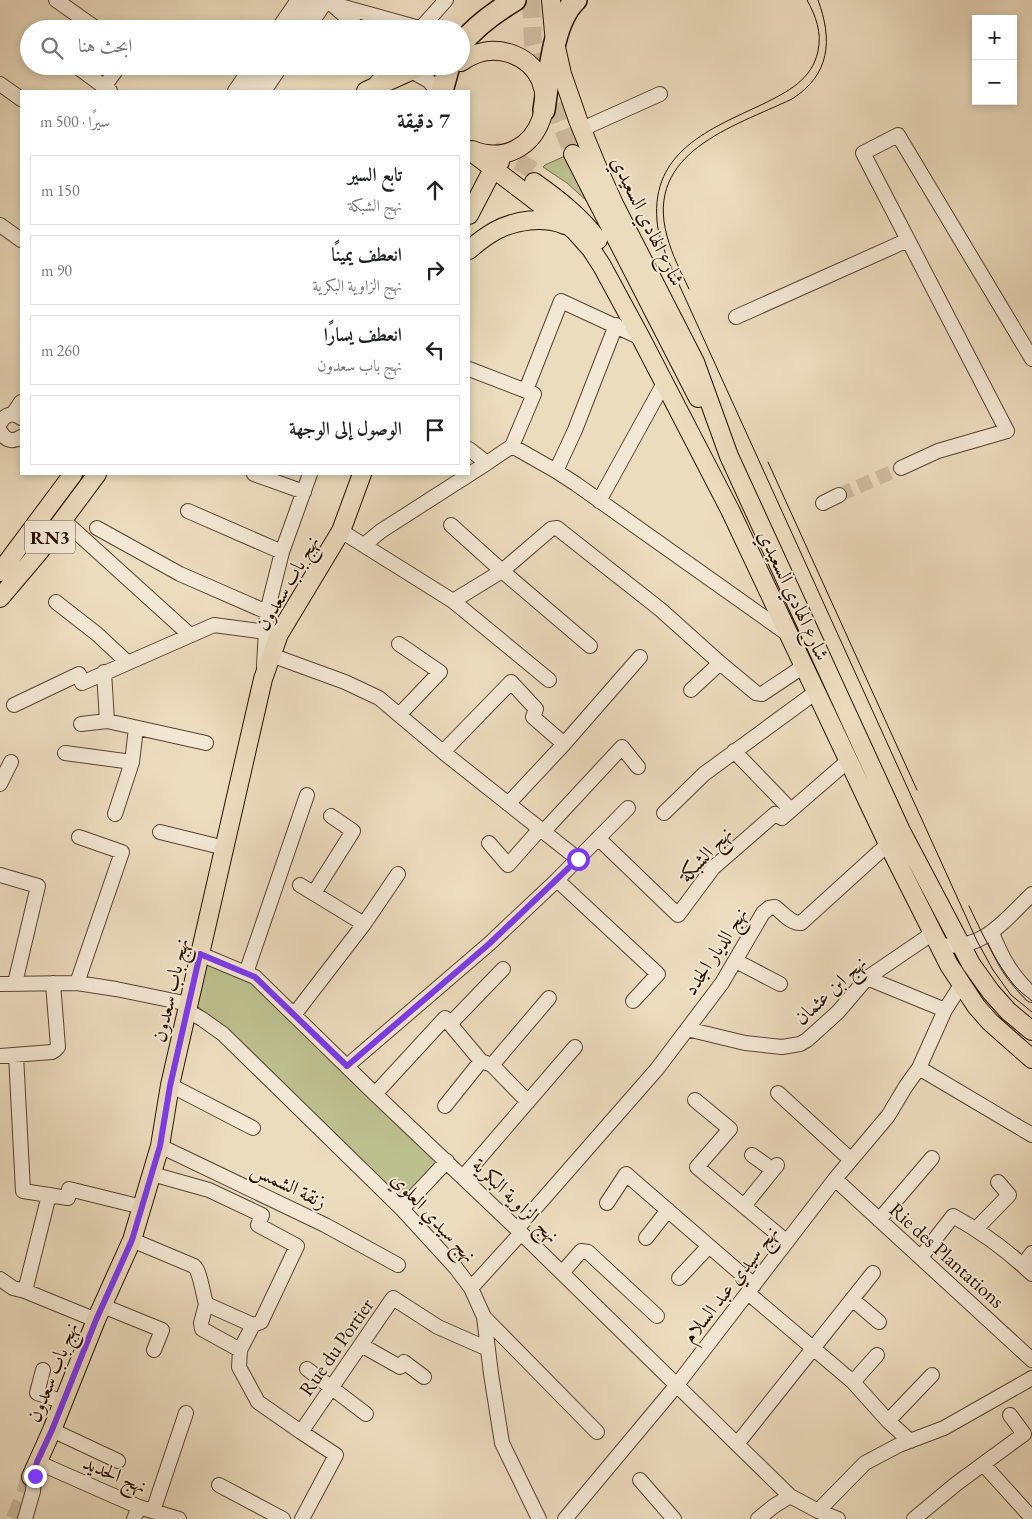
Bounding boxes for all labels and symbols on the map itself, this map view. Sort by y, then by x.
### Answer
street label: شارع الهادي السعيدي [601,152,691,292]
road number: RN3 [25,520,75,554]
street label: شارع الهادي السعيدي [748,525,836,667]
street label: نهج باب سعدون [249,531,329,638]
street label: نهج الشبكة [672,820,741,892]
route start [567,848,590,871]
street label: نهج الديار الجدد [677,902,757,1003]
street label: نهج باب سعدون [145,936,199,1046]
street label: نهج ابن عثمان [788,950,875,1034]
street label: نهج الزاوية البكرية [463,1152,565,1252]
street label: زنقة الشمس [246,1156,331,1215]
street label: نهج سيدي العلوي [382,1166,482,1271]
street label: Rie des Plantations [884,1196,1010,1314]
street label: نهج سيدي عبد السلام [676,1220,788,1351]
street label: Rue du Portier [293,1293,379,1401]
street label: نهج باب سعدون [20,1318,89,1428]
street label: نهج الحديد [77,1449,151,1504]
route end [24,1465,47,1488]

